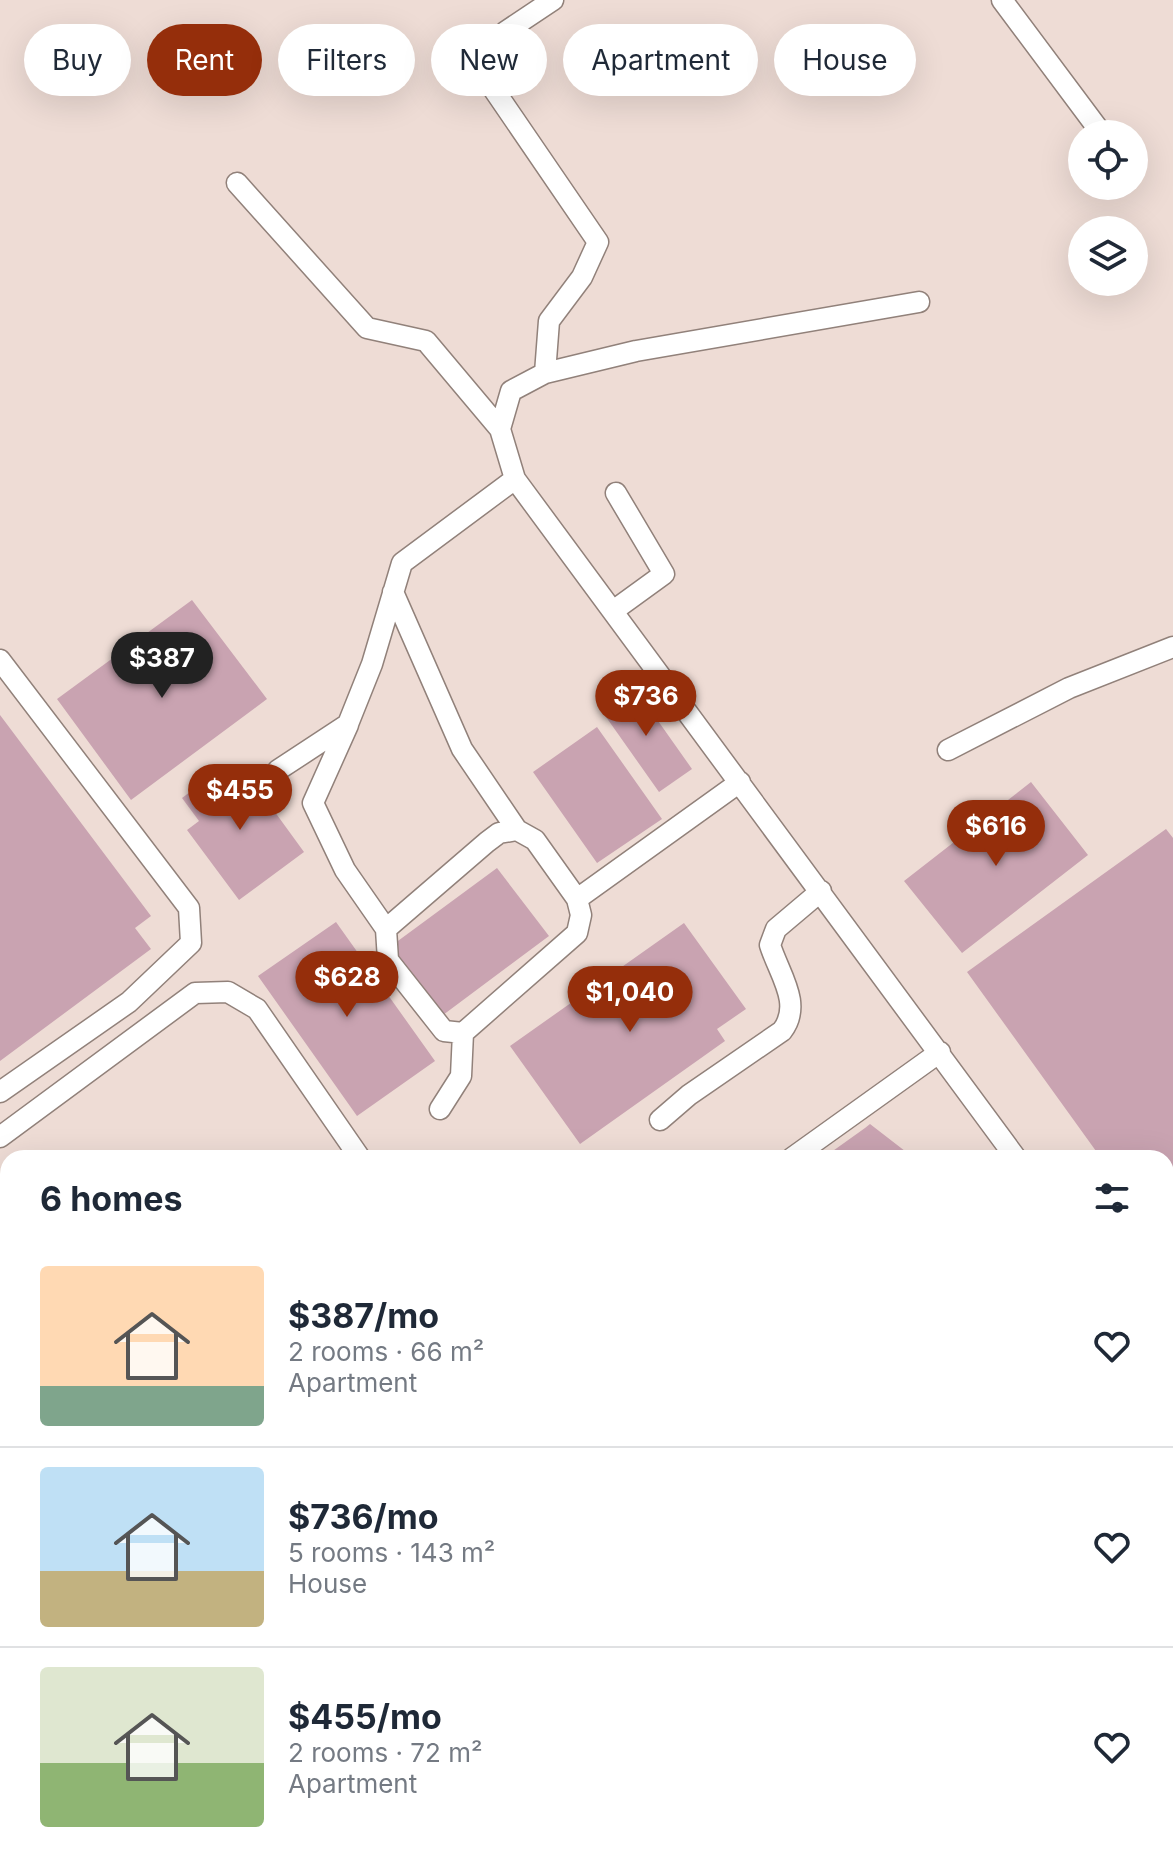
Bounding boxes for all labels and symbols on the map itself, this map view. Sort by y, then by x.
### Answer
pin: $387 [115,632,209,700]
pin: $736 [599,670,693,738]
pin: $455 [193,764,287,832]
pin: $616 [949,800,1043,868]
pin: $628 [300,951,394,1019]
pin: $1,040 [565,966,695,1034]

